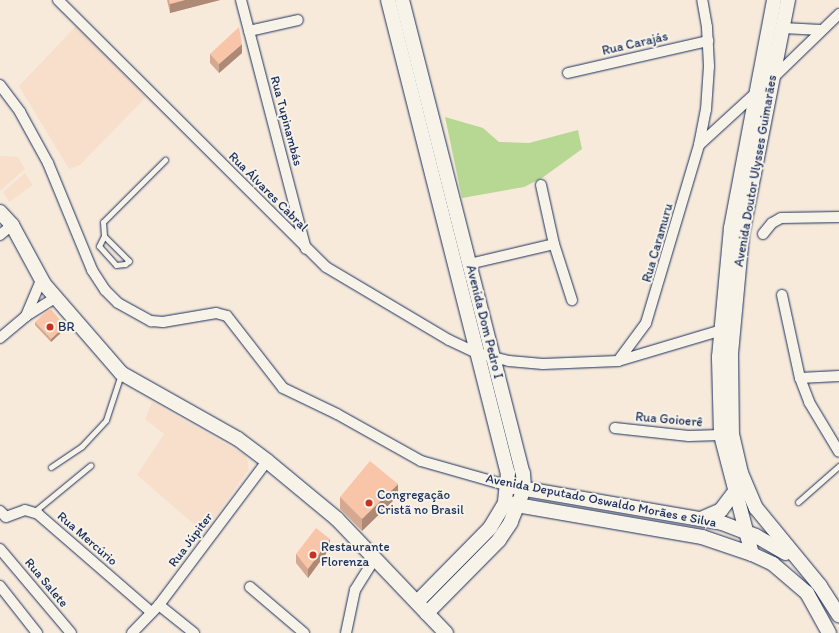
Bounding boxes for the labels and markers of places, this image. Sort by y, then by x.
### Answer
place label: BR [58,319,74,335]
marker: BR [45,322,55,332]
place label: Congregação Cristã no Brasil [377,488,464,519]
marker: Congregação Cristã no Brasil [364,498,374,508]
place label: Restaurante Florenza [321,540,390,571]
marker: Restaurante Florenza [308,550,318,560]

